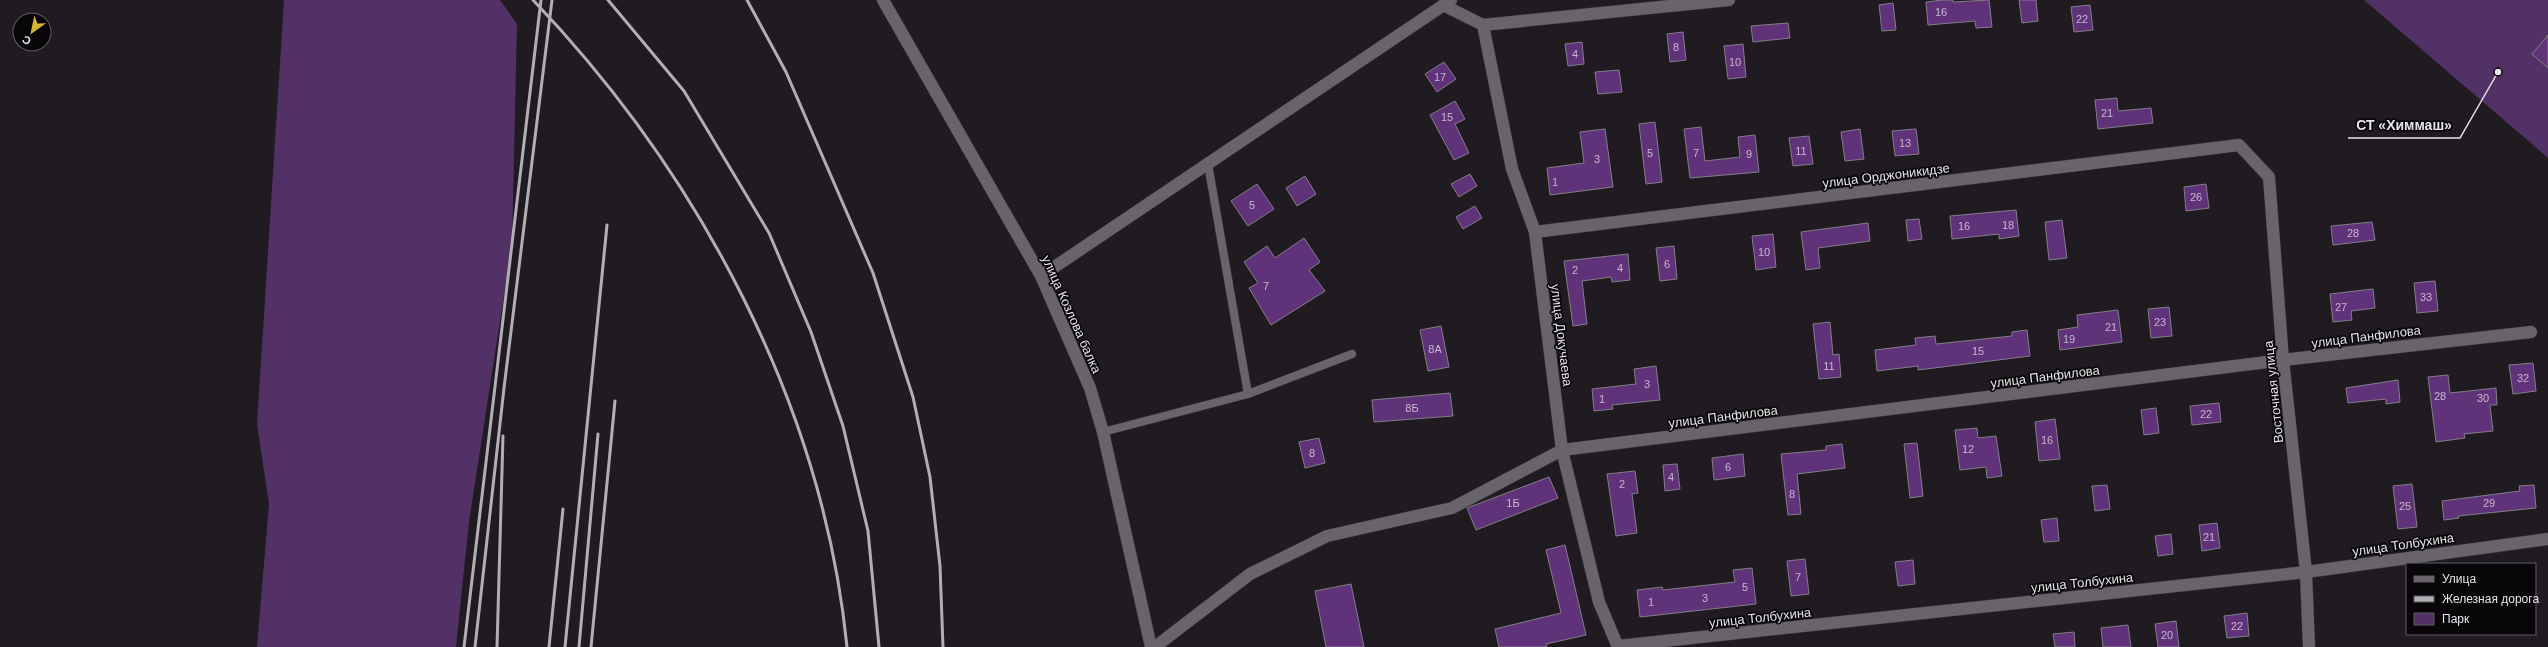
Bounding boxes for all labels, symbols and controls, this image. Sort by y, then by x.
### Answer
house number: 16 [1935,6,1947,18]
north arrow [12,12,52,52]
house number: 22 [2076,13,2088,25]
text: С [20,33,33,48]
house number: 8 [1673,41,1679,53]
house number: 4 [1572,48,1578,60]
house number: 10 [1729,56,1741,68]
house number: 17 [1434,71,1446,83]
house number: 21 [2101,107,2113,119]
house number: 15 [1441,111,1453,123]
callout: СТ «Химмаш» [2348,112,2460,138]
text: СТ «Химмаш» [2356,117,2452,133]
house number: 13 [1899,137,1911,149]
house number: 11 [1795,145,1807,157]
house number: 5 [1647,147,1653,159]
house number: 7 [1693,147,1699,159]
house number: 9 [1746,148,1752,160]
house number: 3 [1594,153,1600,165]
street label: улица Орджоникидзе [1822,160,1950,191]
house number: 1 [1552,176,1558,188]
house number: 26 [2190,191,2202,203]
house number: 5 [1249,199,1255,211]
house number: 18 [2002,219,2014,231]
house number: 16 [1958,220,1970,232]
house number: 28 [2347,227,2359,239]
house number: 10 [1758,246,1770,258]
street label: улица Козлова балка [1039,253,1105,376]
house number: 6 [1664,258,1670,270]
house number: 4 [1617,262,1623,274]
house number: 2 [1572,264,1578,276]
house number: 7 [1263,280,1269,292]
street label: улица Докучаева [1548,283,1575,388]
house number: 33 [2420,291,2432,303]
house number: 27 [2335,301,2347,313]
house number: 23 [2154,316,2166,328]
house number: 21 [2105,321,2117,333]
street label: улица Панфилова [2311,322,2422,351]
house number: 19 [2063,333,2075,345]
street label: Восточная улица [2261,339,2286,444]
house number: 8А [1428,343,1442,355]
house number: 15 [1972,345,1984,357]
house number: 11 [1823,360,1835,372]
street label: улица Панфилова [1990,362,2101,391]
house number: 32 [2517,372,2529,384]
house number: 3 [1644,378,1650,390]
house number: 28 [2434,390,2446,402]
house number: 30 [2477,392,2489,404]
house number: 1 [1599,393,1605,405]
house number: 8Б [1405,402,1419,414]
street label: улица Панфилова [1668,402,1779,431]
house number: 22 [2200,408,2212,420]
house number: 16 [2041,434,2053,446]
house number: 12 [1962,443,1974,455]
house number: 8 [1309,447,1315,459]
house number: 6 [1725,461,1731,473]
house number: 4 [1668,471,1674,483]
house number: 2 [1619,478,1625,490]
house number: 8 [1789,488,1795,500]
house number: 1Б [1506,497,1520,509]
house number: 29 [2483,497,2495,509]
house number: 25 [2399,500,2411,512]
street label: улица Толбухина [2351,530,2456,559]
house number: 21 [2203,531,2215,543]
legend [2406,563,2536,635]
street label: улица Толбухина [2030,570,2135,595]
house number: 7 [1795,571,1801,583]
text: Улица [2442,572,2476,586]
house number: 5 [1742,581,1748,593]
house number: 3 [1702,592,1708,604]
text: Железная дорога [2442,592,2539,606]
house number: 1 [1648,596,1654,608]
street label: улица Толбухина [1708,605,1813,630]
text: Парк [2442,612,2470,626]
house number: 22 [2231,620,2243,632]
house number: 20 [2161,629,2173,641]

